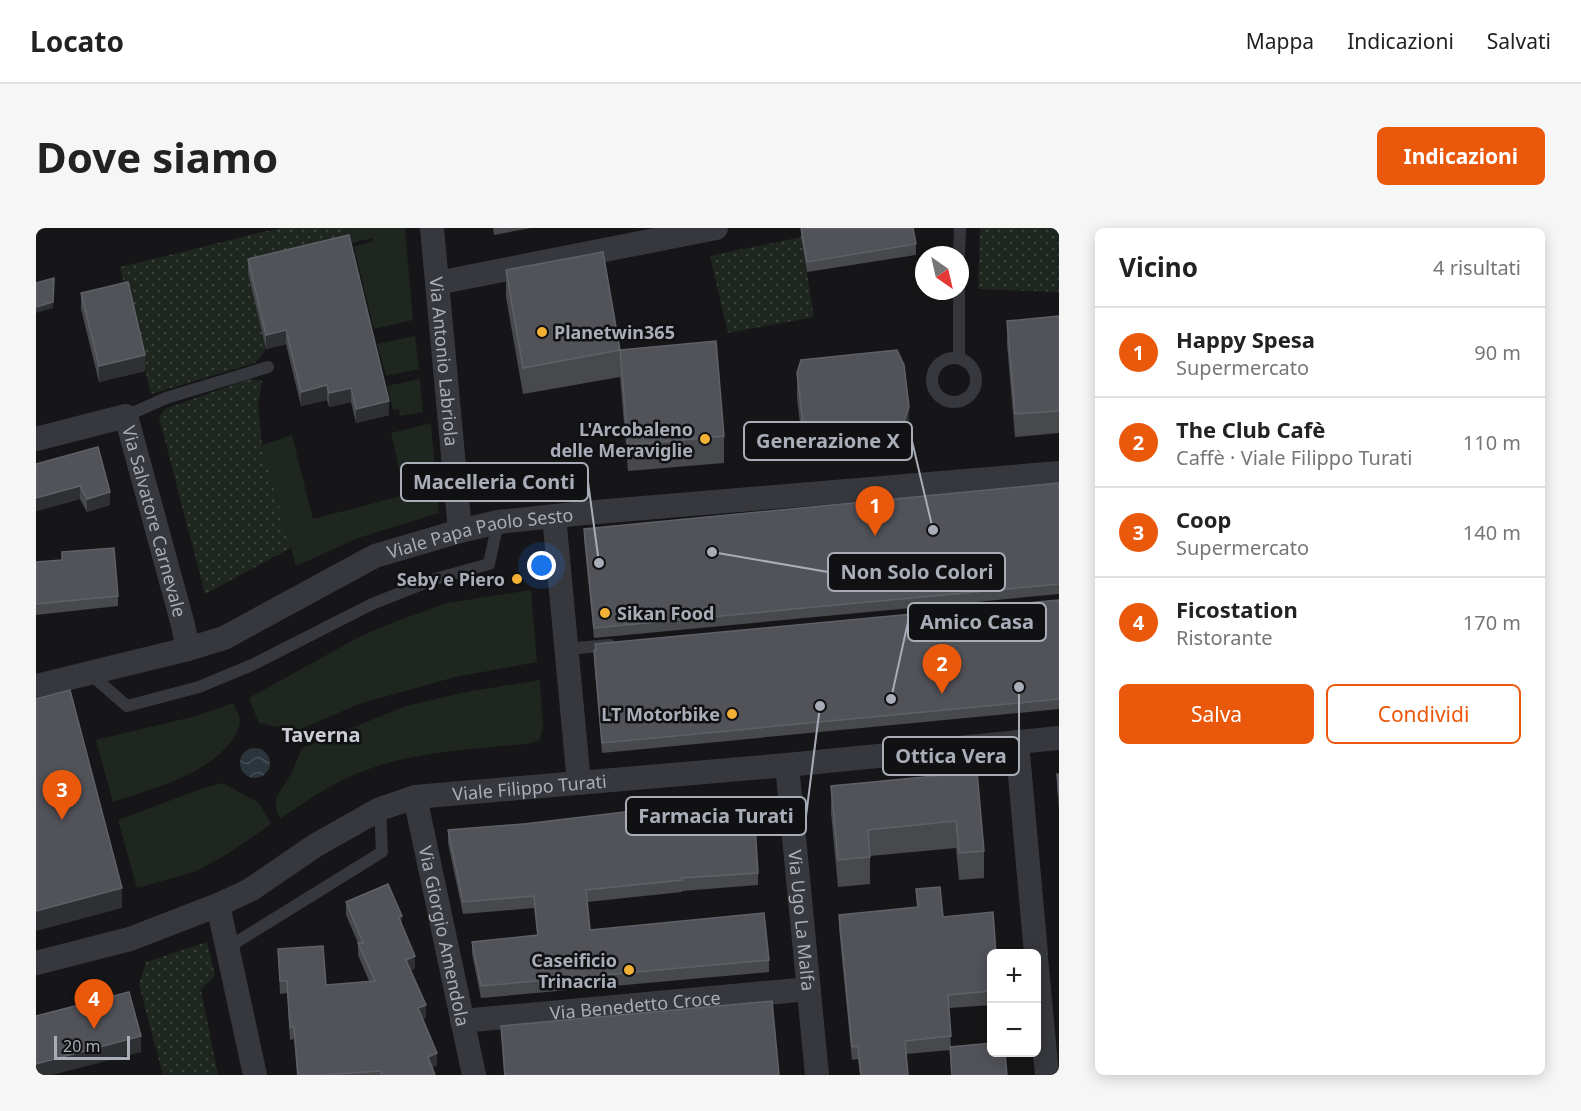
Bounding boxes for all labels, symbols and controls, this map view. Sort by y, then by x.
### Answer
text: Locato [30,22,124,60]
text: Mappa [1246,27,1314,55]
text: Indicazioni [1347,27,1454,55]
text: Salvati [1487,27,1551,55]
button: Indicazioni [1377,127,1545,185]
text: Dove siamo [36,128,278,185]
north arrow [915,246,969,300]
text: Vicino [1119,249,1198,285]
text: 4 risultati [1433,254,1521,281]
street label: Via Antonio Labriola [425,276,464,447]
place label: Planetwin365 [554,320,675,344]
text: Happy Spesa [1176,324,1315,354]
marker: Planetwin365 [535,325,549,339]
text: 1 [1133,339,1144,366]
text: 90 m [1474,339,1521,366]
text: Supermercato [1176,354,1309,381]
text: The Club Cafè [1176,414,1325,444]
place label: L'Arcobaleno delle Meraviglie [550,417,693,462]
callout: Generazione X [744,422,912,460]
street label: Via Salvatore Carnevale [117,423,192,620]
text: Generazione X [756,427,900,454]
text: 2 [1133,429,1144,456]
text: 110 m [1463,429,1521,456]
marker: L'Arcobaleno delle Meraviglie [698,432,712,446]
text: Caffè · Viale Filippo Turati [1176,444,1412,471]
callout: Macelleria Conti [401,463,588,501]
text: Macelleria Conti [413,468,575,495]
pin: 1 [856,486,894,536]
street label: Viale Papa Paolo Sesto [384,502,574,564]
text: Coop [1176,504,1232,534]
text: 3 [1133,519,1144,546]
text: 140 m [1463,519,1521,546]
text: Supermercato [1176,534,1309,561]
your location [527,551,556,580]
callout: Non Solo Colori [828,553,1005,591]
text: Non Solo Colori [841,558,993,585]
place label: Seby e Piero [397,567,505,591]
marker: Seby e Piero [510,572,524,586]
text: Ficostation [1176,594,1298,624]
place label: Sikan Food [617,601,714,625]
callout: Amico Casa [908,603,1046,641]
marker: Sikan Food [598,606,612,620]
text: Amico Casa [920,608,1034,635]
text: 4 [1133,609,1144,636]
text: 170 m [1463,609,1521,636]
text: Ristorante [1176,624,1272,651]
pin: 2 [922,644,962,694]
button: Salva [1119,684,1314,744]
button: Condividi [1326,684,1521,744]
place label: LT Motorbike [601,702,720,726]
marker: LT Motorbike [725,707,739,721]
district label: Taverna [281,721,361,748]
callout: Ottica Vera [883,737,1019,775]
text: Ottica Vera [895,742,1007,769]
street label: Viale Filippo Turati [451,769,608,806]
pin: 3 [42,770,82,820]
callout: Farmacia Turati [626,797,806,835]
text: Farmacia Turati [638,802,794,829]
street label: Via Giorgio Amendola [414,843,475,1028]
street label: Via Ugo La Malfa [783,849,821,992]
place label: Caseificio Trinacria [531,948,617,993]
map controls [987,949,1041,1057]
button: + [987,949,1041,1003]
marker: Caseificio Trinacria [622,963,636,977]
pin: 4 [74,980,114,1029]
street label: Via Benedetto Croce [549,985,722,1025]
button: − [987,1003,1041,1057]
scale bar [54,1033,130,1060]
text: 20 m [63,1035,100,1057]

